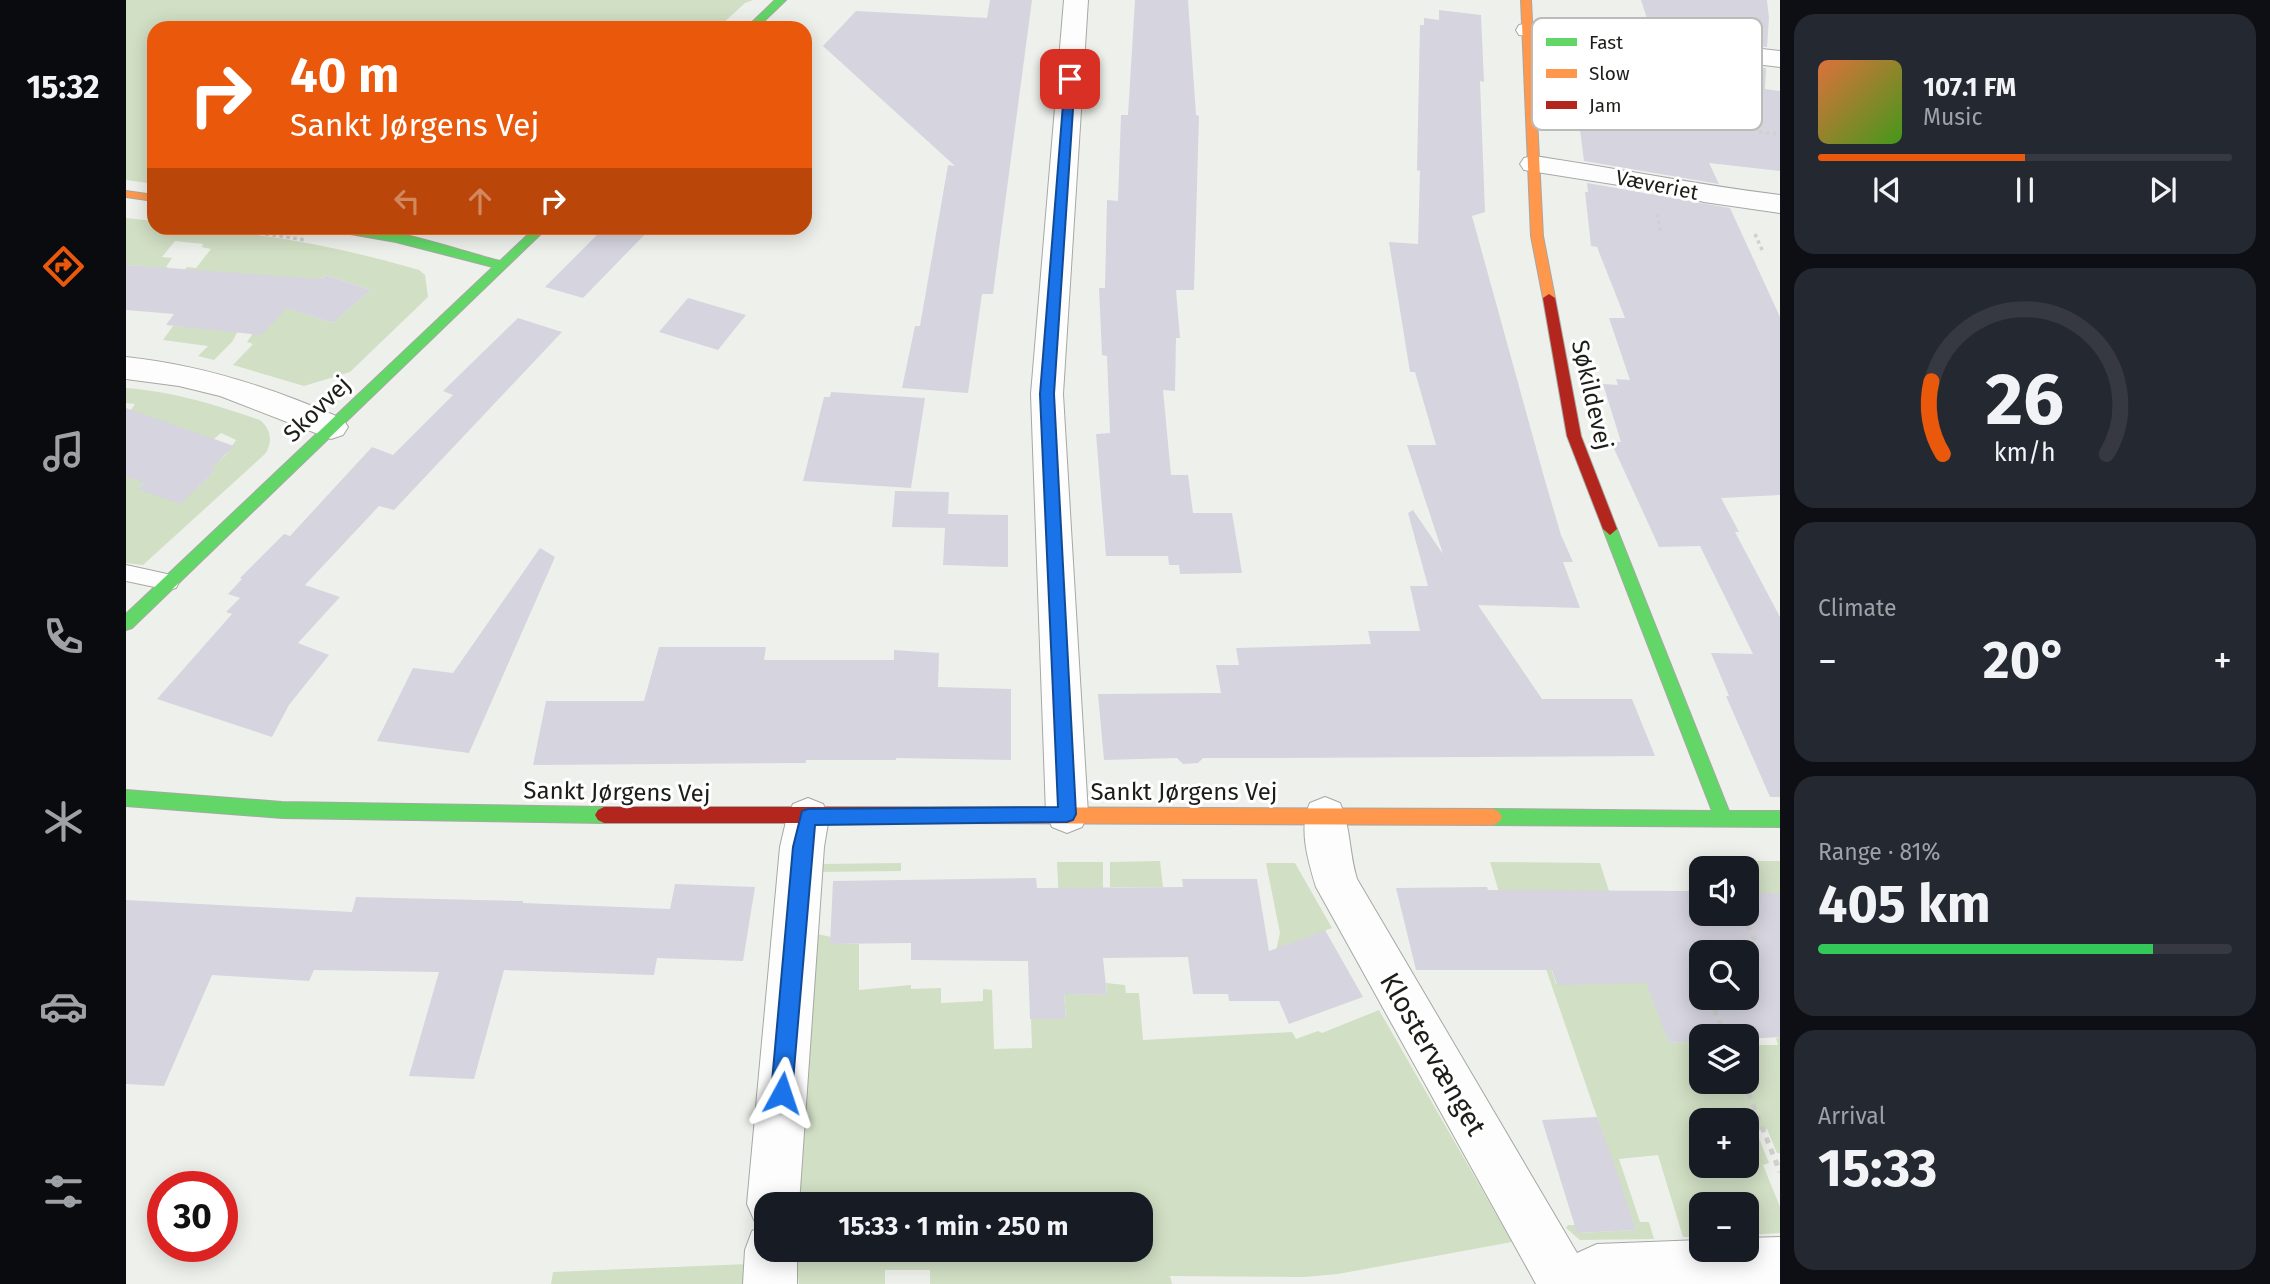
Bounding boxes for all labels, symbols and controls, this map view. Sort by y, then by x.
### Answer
legend [1532,18,1762,130]
text: Fast [1589,31,1623,54]
text: 40 m [290,46,399,105]
icon: right [175,49,266,140]
pin [1040,49,1100,109]
icon: arrive [1051,60,1089,98]
text: Slow [1589,62,1630,85]
text: 15:32 [26,68,100,106]
text: 107.1 FM [1923,72,2016,103]
text: Jam [1589,94,1621,117]
text: Music [1923,103,1983,131]
text: Sankt Jørgens Vej [290,106,539,144]
street label: Væveriet [1614,164,1701,206]
icon: previous [1868,171,1906,209]
icon: pause [2006,171,2044,209]
icon: next [2144,171,2182,209]
icon: left [388,182,426,220]
icon: ahead [461,182,499,220]
icon: right [534,182,572,220]
icon: directions [39,242,88,291]
street label: Søkildevej [1566,337,1618,453]
text: 26 [1986,356,2064,443]
street label: Skovvej [278,370,356,448]
icon: music [39,427,88,476]
text: km/h [1994,438,2056,468]
text: Climate [1818,594,1897,622]
icon: phone [39,612,88,661]
text: 20° [1983,629,2067,692]
text: − [1818,638,1837,684]
text: + [2213,638,2232,684]
street label: Sankt Jørgens Vej [523,776,711,808]
street label: Sankt Jørgens Vej [1090,778,1278,806]
icon: climate [39,797,88,846]
text: Range · 81% [1818,838,1940,866]
map controls [1689,856,1759,1262]
button: sound [1689,856,1759,926]
text: 405 km [1818,873,1991,936]
button: search [1689,940,1759,1010]
street label: Klostervænget [1373,967,1493,1142]
icon: car [39,982,88,1031]
button: layers [1689,1024,1759,1094]
position arrow [745,1056,819,1130]
text: Arrival [1818,1102,1885,1130]
button: + [1689,1108,1759,1178]
text: 15:33 [1818,1137,1937,1200]
icon: filters [39,1167,88,1216]
speed limit sign: 30 [147,1171,238,1262]
button: − [1689,1192,1759,1262]
text: 15:33 · 1 min · 250 m [838,1211,1069,1242]

